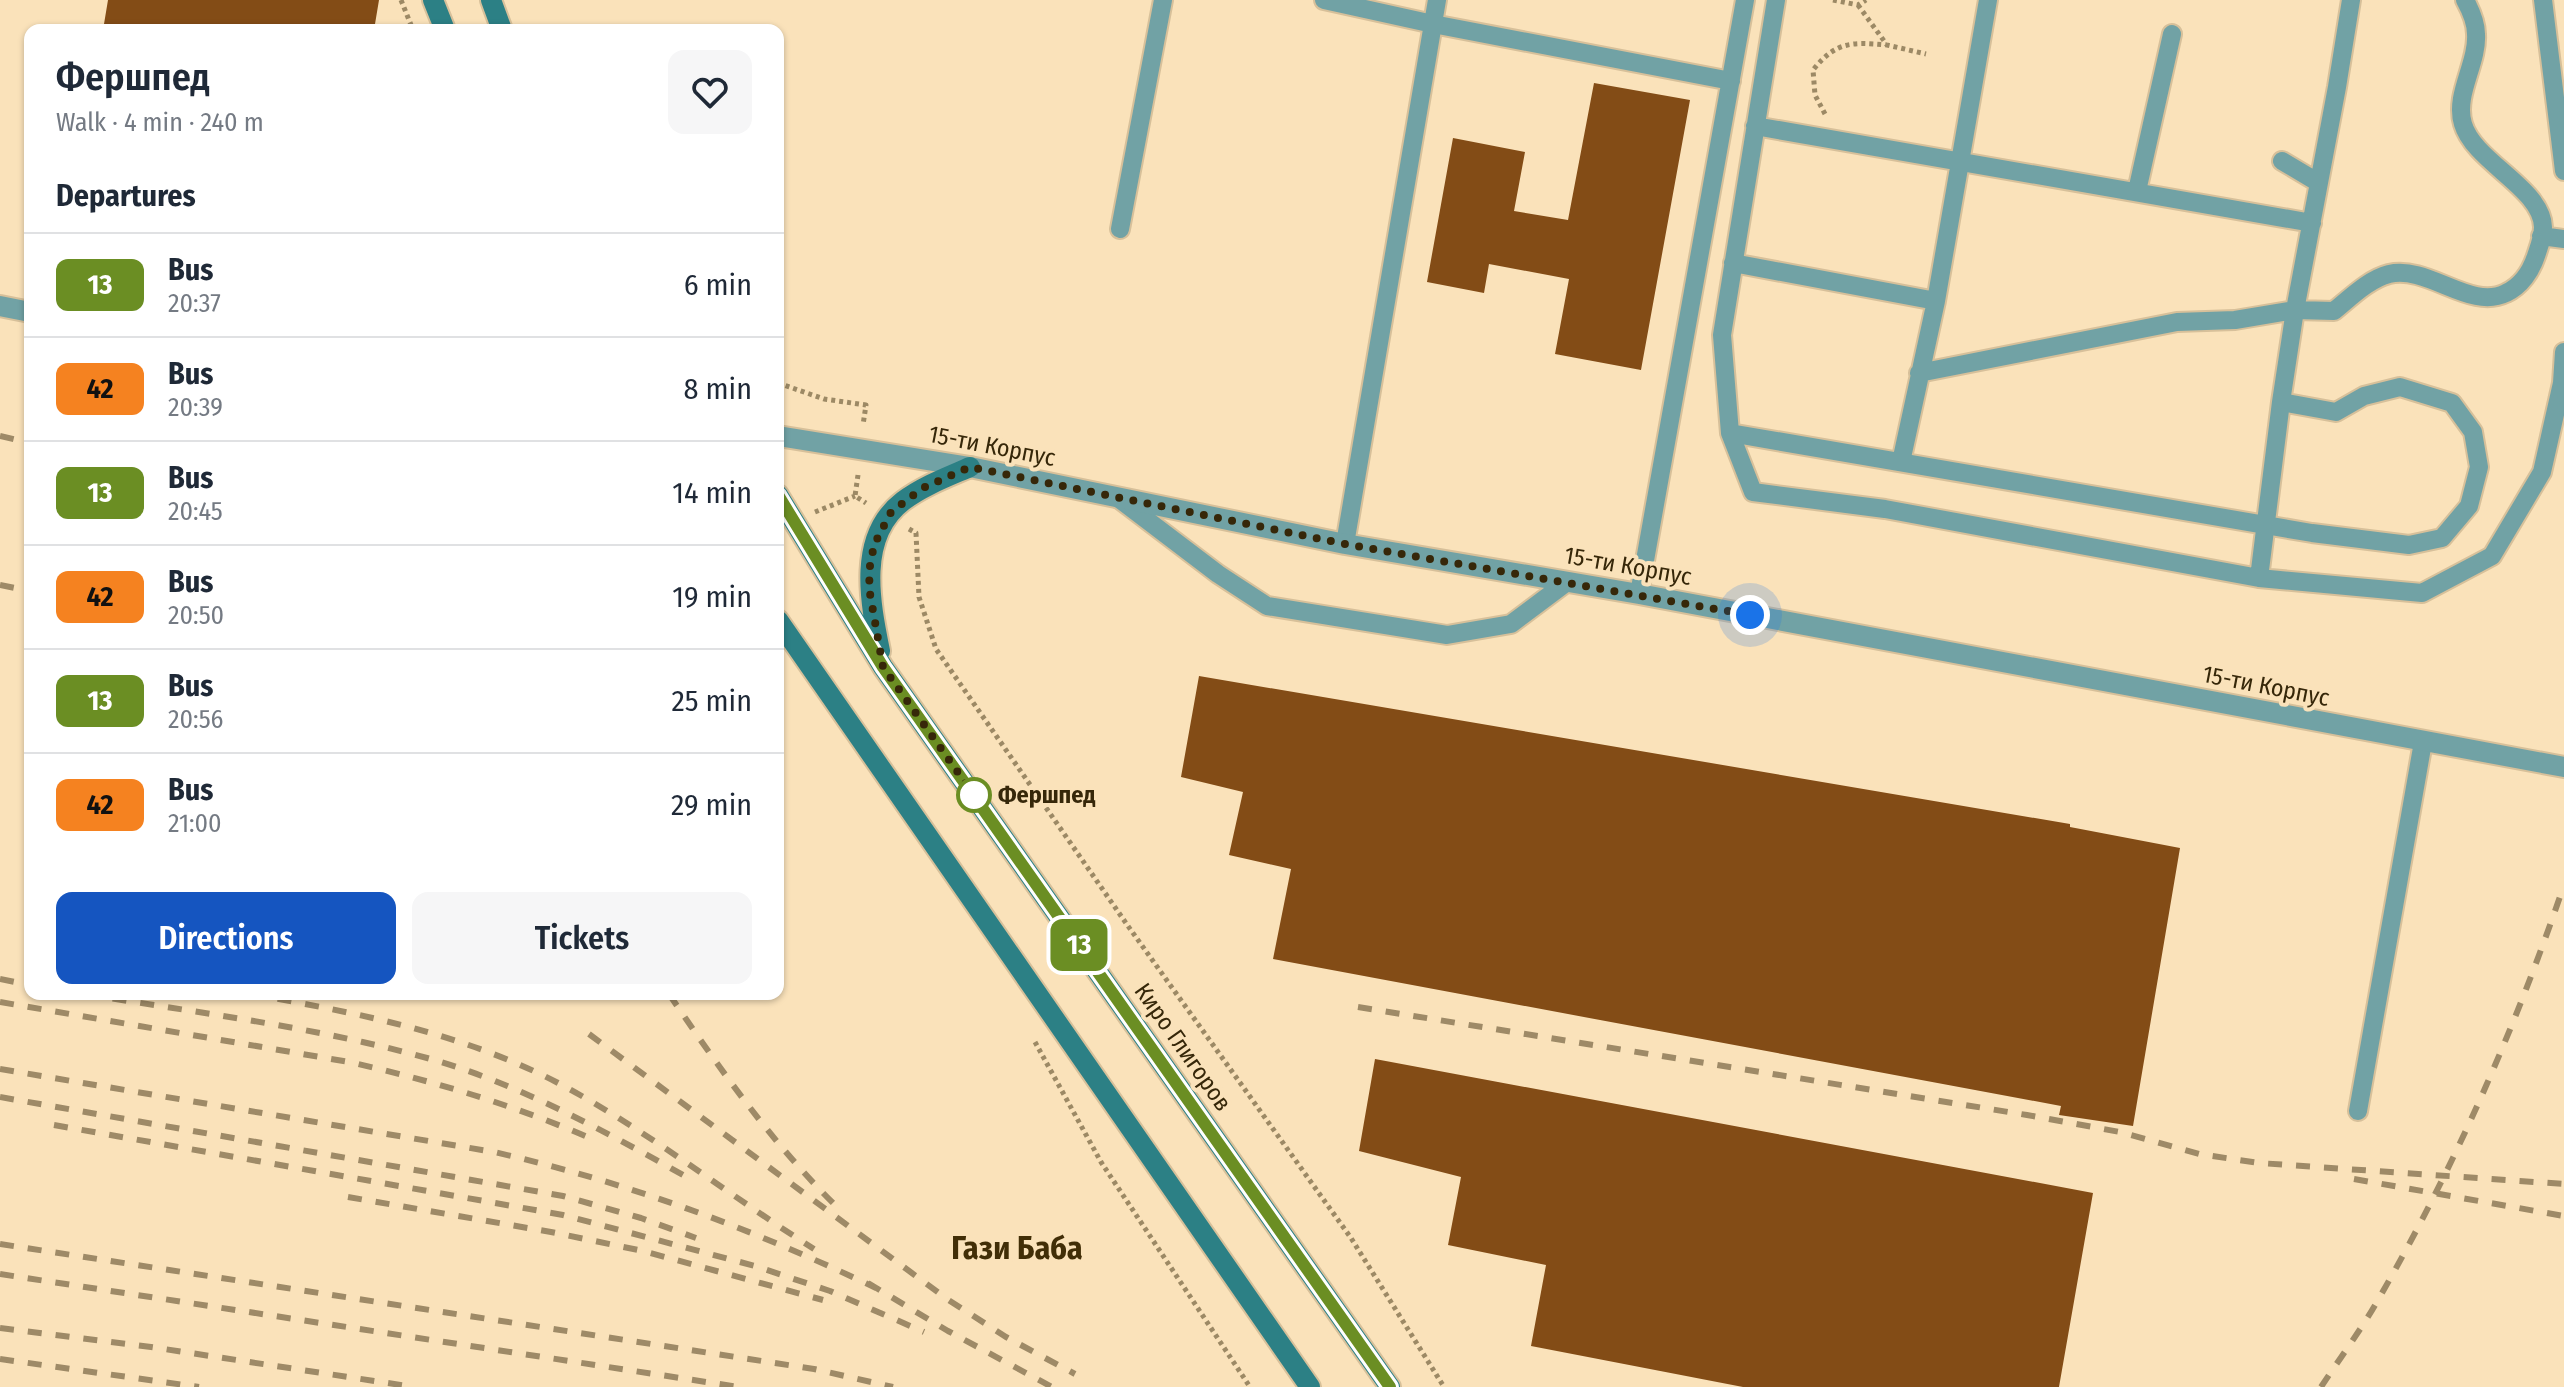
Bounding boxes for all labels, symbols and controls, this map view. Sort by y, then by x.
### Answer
button: heart [668,50,752,134]
text: Фершпед [56,54,210,100]
text: Walk · 4 min · 240 m [56,107,264,138]
text: Departures [56,178,196,214]
text: Bus [168,252,213,288]
text: 6 min [684,267,752,303]
text: 13 [87,268,113,301]
text: 20:37 [168,288,221,319]
text: Bus [168,356,213,392]
text: 8 min [684,371,752,407]
text: 42 [86,372,114,405]
text: 20:39 [168,392,223,423]
street label: 15-ти Корпус [926,420,1058,472]
text: Bus [168,460,213,496]
text: 14 min [672,475,752,511]
text: 13 [87,476,113,509]
text: 20:45 [168,496,223,527]
street label: 15-ти Корпус [1562,541,1694,591]
text: Bus [168,564,213,600]
text: 19 min [672,579,752,615]
text: 42 [86,580,114,613]
your location [1730,595,1770,635]
text: 20:50 [168,600,224,631]
street label: 15-ти Корпус [2200,660,2332,712]
text: Bus [168,668,213,704]
text: 25 min [672,683,752,719]
text: 13 [87,684,113,717]
text: 20:56 [168,704,223,735]
text: Bus [168,772,213,808]
marker: Фершпед [957,778,991,812]
place label: Фершпед [998,781,1095,809]
text: 29 min [671,787,752,823]
text: 42 [86,788,114,821]
text: 21:00 [168,808,222,839]
button: Directions [56,892,396,984]
button: Tickets [412,892,752,984]
line badge: 13 [1043,919,1115,971]
text: 13 [1066,928,1092,961]
street label: Киро Глигоров [1129,978,1237,1116]
district label: Гази Баба [951,1229,1083,1267]

